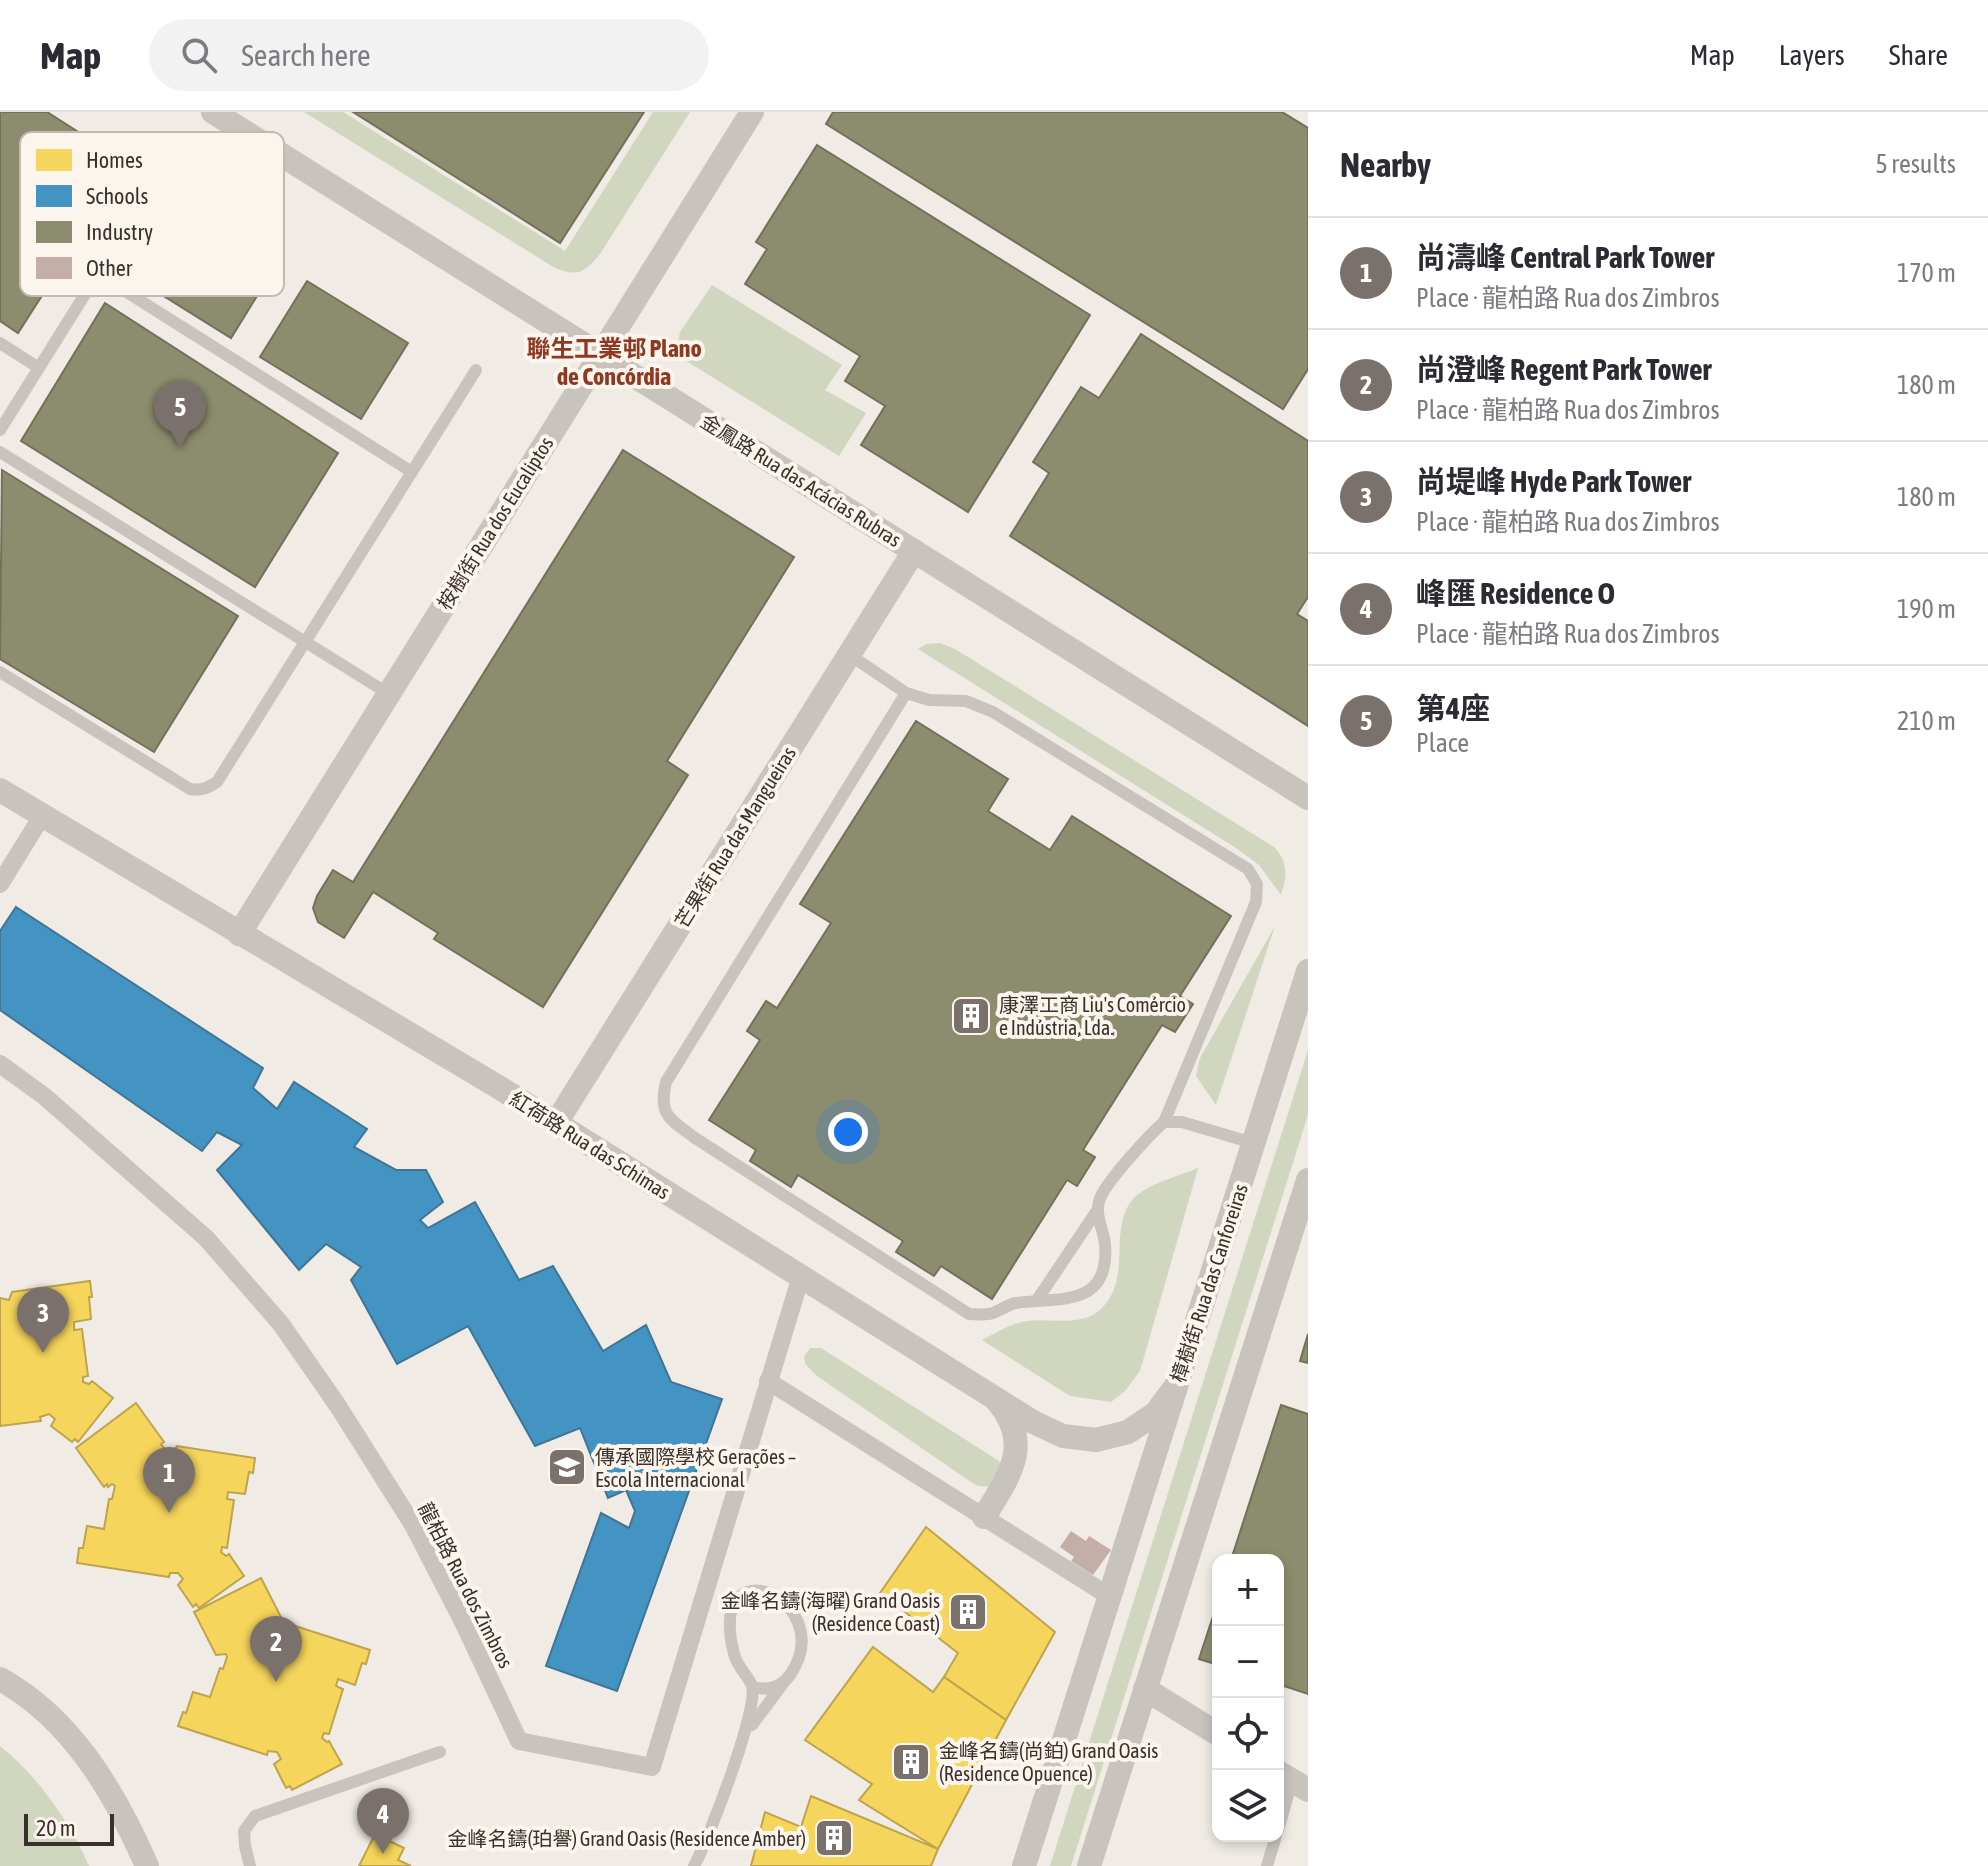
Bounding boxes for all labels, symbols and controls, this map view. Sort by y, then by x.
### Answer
search box [149,19,709,91]
icon: search [177,33,221,77]
text: Map [40,34,101,77]
text: Search here [241,38,371,72]
text: Map [1690,39,1735,71]
text: Layers [1779,39,1845,71]
text: Share [1889,39,1948,71]
legend [20,132,284,296]
text: Nearby [1340,145,1431,184]
text: Homes [86,147,143,173]
text: 5 results [1875,149,1956,179]
text: Schools [86,183,149,209]
text: Industry [86,219,153,245]
text: 尚濤峰 Central Park Tower [1416,240,1714,274]
text: Other [86,255,133,281]
text: 1 [1360,258,1372,288]
text: 170 m [1897,258,1956,288]
text: Place · 龍柏路 Rua dos Zimbros [1416,283,1720,313]
district label: 聯生工業邨 Plano de Concórdia [526,335,702,390]
text: 尚澄峰 Regent Park Tower [1416,352,1711,386]
text: 2 [1360,370,1372,400]
text: 180 m [1897,370,1956,400]
pin: 5 [154,381,206,447]
text: Place · 龍柏路 Rua dos Zimbros [1416,395,1720,425]
street label: 金鳳路 Rua das Acácias Rubras [697,409,905,551]
street label: 桉樹街 Rua dos Eucaliptos [432,432,558,614]
text: 尚堤峰 Hyde Park Tower [1416,464,1691,498]
text: 3 [1360,482,1372,512]
text: 180 m [1897,482,1956,512]
text: Place · 龍柏路 Rua dos Zimbros [1416,507,1720,537]
text: 峰匯 Residence O [1416,576,1615,610]
text: 4 [1360,594,1372,624]
text: 190 m [1897,594,1956,624]
text: Place · 龍柏路 Rua dos Zimbros [1416,619,1720,649]
text: 第4座 [1416,691,1490,725]
text: 5 [1360,706,1372,736]
text: 210 m [1897,706,1956,736]
text: Place [1416,728,1469,758]
street label: 芒果街 Rua das Mangueiras [670,742,800,932]
place label: 康澤工商 Liu's Comércio e Indústria, Lda. [999,993,1186,1039]
building icon: 康澤工商 Liu's Comércio e Indústria, Lda. [950,995,992,1037]
street label: 紅荷路 Rua das Schimas [506,1087,674,1203]
your location [828,1112,868,1152]
street label: 樟樹街 Rua das Canforeiras [1166,1181,1252,1385]
pin: 3 [17,1287,69,1353]
place label: 傳承國際學校 Gerações – Escola Internacional [595,1445,796,1491]
school or university icon: 傳承國際學校 Gerações – Escola Internacional [546,1446,588,1488]
pin: 1 [143,1447,195,1513]
street label: 龍柏路 Rua dos Zimbros [414,1498,518,1672]
map controls [1212,1554,1284,1842]
button: + [1212,1554,1284,1626]
place label: 金峰名鑄(海曜) Grand Oasis (Residence Coast) [721,1589,940,1635]
building icon: 金峰名鑄(海曜) Grand Oasis (Residence Coast) [947,1591,989,1633]
pin: 2 [250,1616,302,1682]
button: − [1212,1626,1284,1698]
button: locate [1212,1698,1284,1770]
place label: 金峰名鑄(尚鉑) Grand Oasis (Residence Opuence) [939,1739,1158,1785]
building icon: 金峰名鑄(尚鉑) Grand Oasis (Residence Opuence) [890,1741,932,1783]
button: layers [1212,1770,1284,1842]
pin: 4 [357,1788,409,1854]
scale bar [24,1810,114,1846]
text: 20 m [36,1815,76,1841]
building icon: 金峰名鑄(珀譽) Grand Oasis (Residence Amber) [813,1817,855,1859]
place label: 金峰名鑄(珀譽) Grand Oasis (Residence Amber) [447,1827,806,1850]

